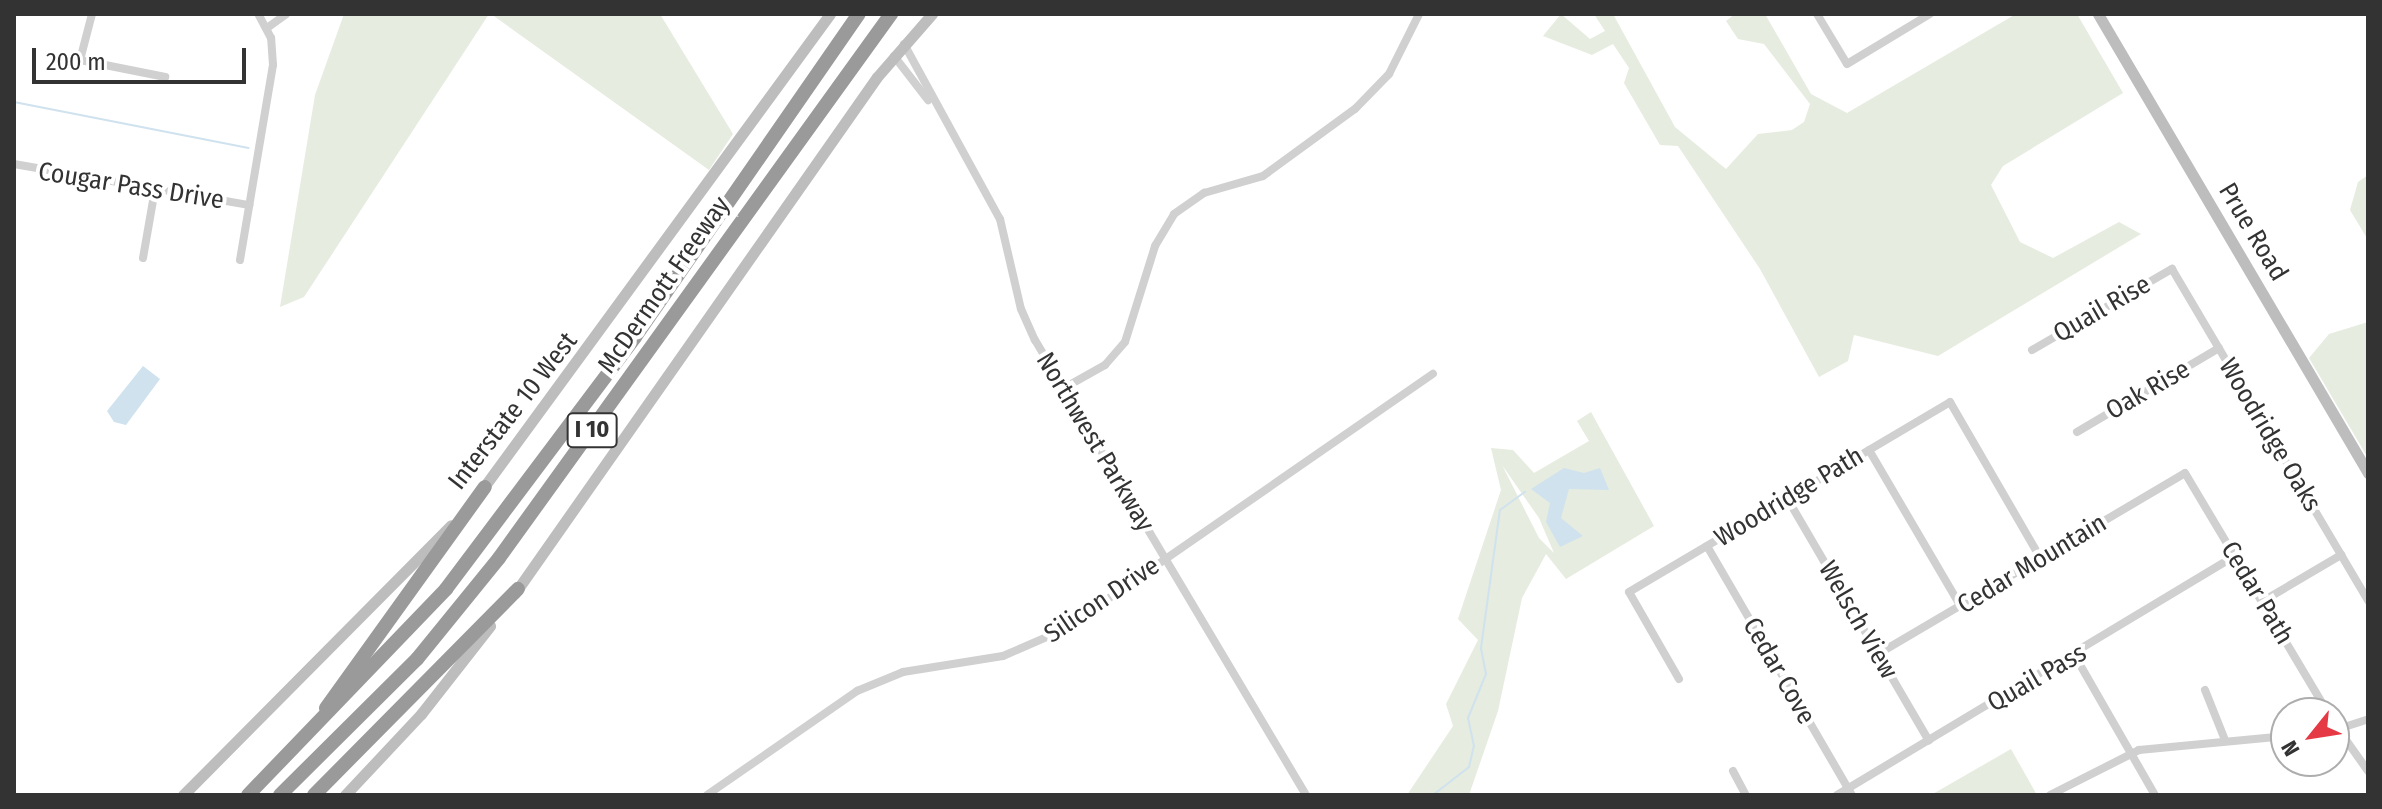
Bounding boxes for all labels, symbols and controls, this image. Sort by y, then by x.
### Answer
scale bar [36,32,250,82]
text: 200 m [46,48,106,76]
street label: Cougar Pass Drive [36,156,226,216]
street label: Prue Road [2212,177,2294,287]
street label: McDermott Freeway [591,191,737,379]
street label: Quail Rise [2048,269,2156,349]
street label: Interstate 10 West [442,326,584,496]
street label: Northwest Parkway [1029,347,1161,537]
street label: Woodridge Oaks [2212,353,2328,517]
street label: Oak Rise [2100,354,2196,426]
road number: I 10 [566,410,618,450]
street label: Woodridge Path [1709,440,1869,554]
street label: Cedar Mountain [1952,507,2112,621]
street label: Cedar Path [2214,536,2300,650]
street label: Silicon Drive [1039,550,1165,650]
street label: Welsch View [1812,556,1904,684]
street label: Cedar Cove [1736,612,1822,730]
street label: Quail Pass [1982,637,2092,719]
north arrow [2270,697,2350,777]
text: N [2276,736,2306,761]

